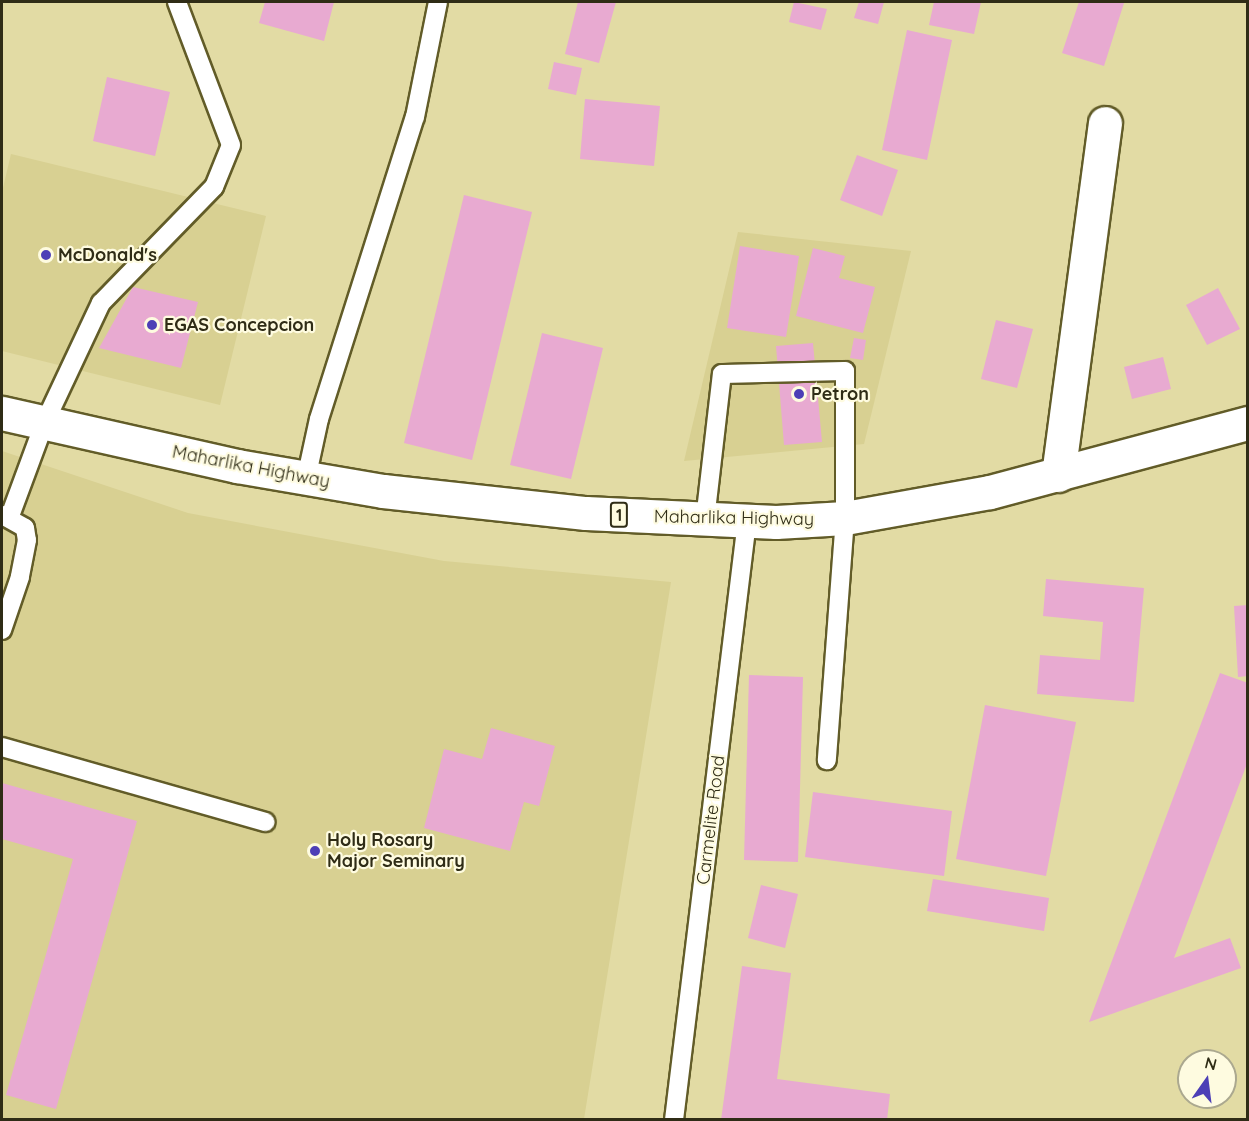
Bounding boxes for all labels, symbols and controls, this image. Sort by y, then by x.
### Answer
place label: McDonald's [58,244,157,266]
marker: McDonald's [39,248,53,262]
place label: EGAS Concepcion [164,314,314,336]
marker: EGAS Concepcion [145,318,159,332]
place label: Petron [811,383,869,405]
marker: Petron [792,387,806,401]
street label: Maharlika Highway [170,441,332,493]
road number: 1 [608,502,630,528]
street label: Maharlika Highway [654,506,814,530]
street label: Carmelite Road [692,754,730,886]
place label: Holy Rosary Major Seminary [327,830,465,872]
marker: Holy Rosary Major Seminary [308,844,322,858]
north arrow [1177,1049,1237,1109]
text: N [1203,1052,1219,1075]

